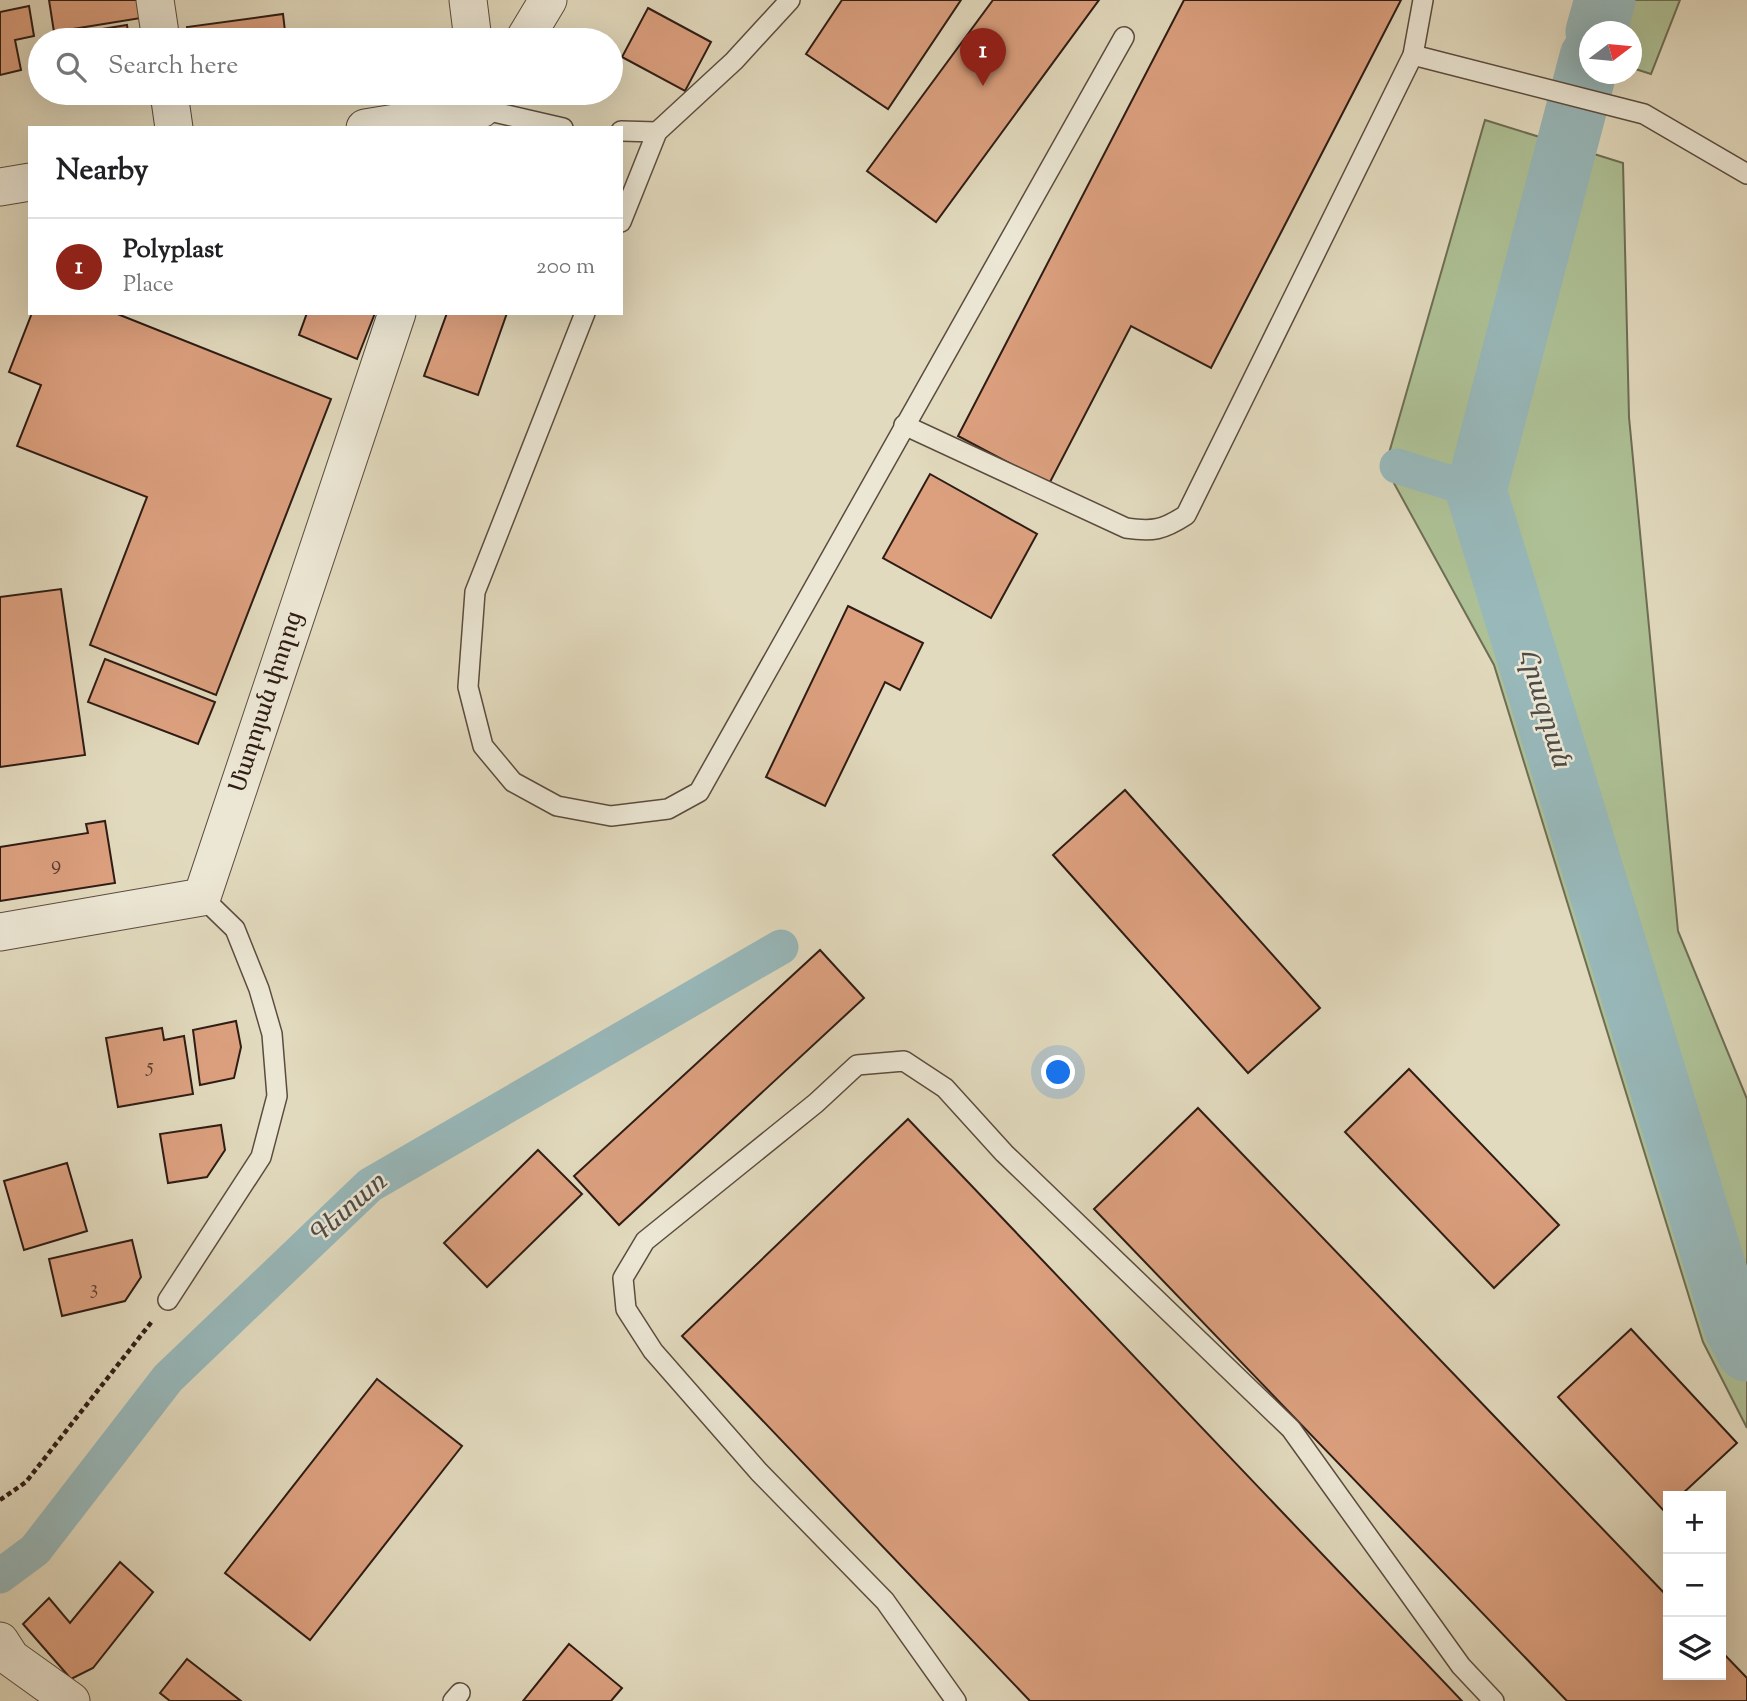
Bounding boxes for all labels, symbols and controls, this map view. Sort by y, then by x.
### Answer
north arrow [1579,21,1642,84]
search box [28,28,623,105]
pin: 1 [960,28,1006,86]
icon: search [52,48,90,86]
text: Search here [108,48,238,85]
text: Nearby [56,150,148,193]
text: Polyplast [123,232,223,269]
text: 1 [75,251,83,284]
text: 200 m [536,251,595,284]
text: Place [123,269,174,302]
street label: Մադոյան փողոց [222,607,312,797]
water label: Հրազդան [1507,644,1579,773]
house number: 9 [51,850,61,880]
house number: 5 [145,1052,154,1082]
your location [1041,1055,1075,1089]
water label: Գետառ [301,1165,396,1255]
house number: 3 [90,1274,98,1304]
map controls [1663,1491,1726,1680]
button: + [1663,1491,1726,1554]
button: − [1663,1554,1726,1617]
button: layers [1663,1617,1726,1680]

